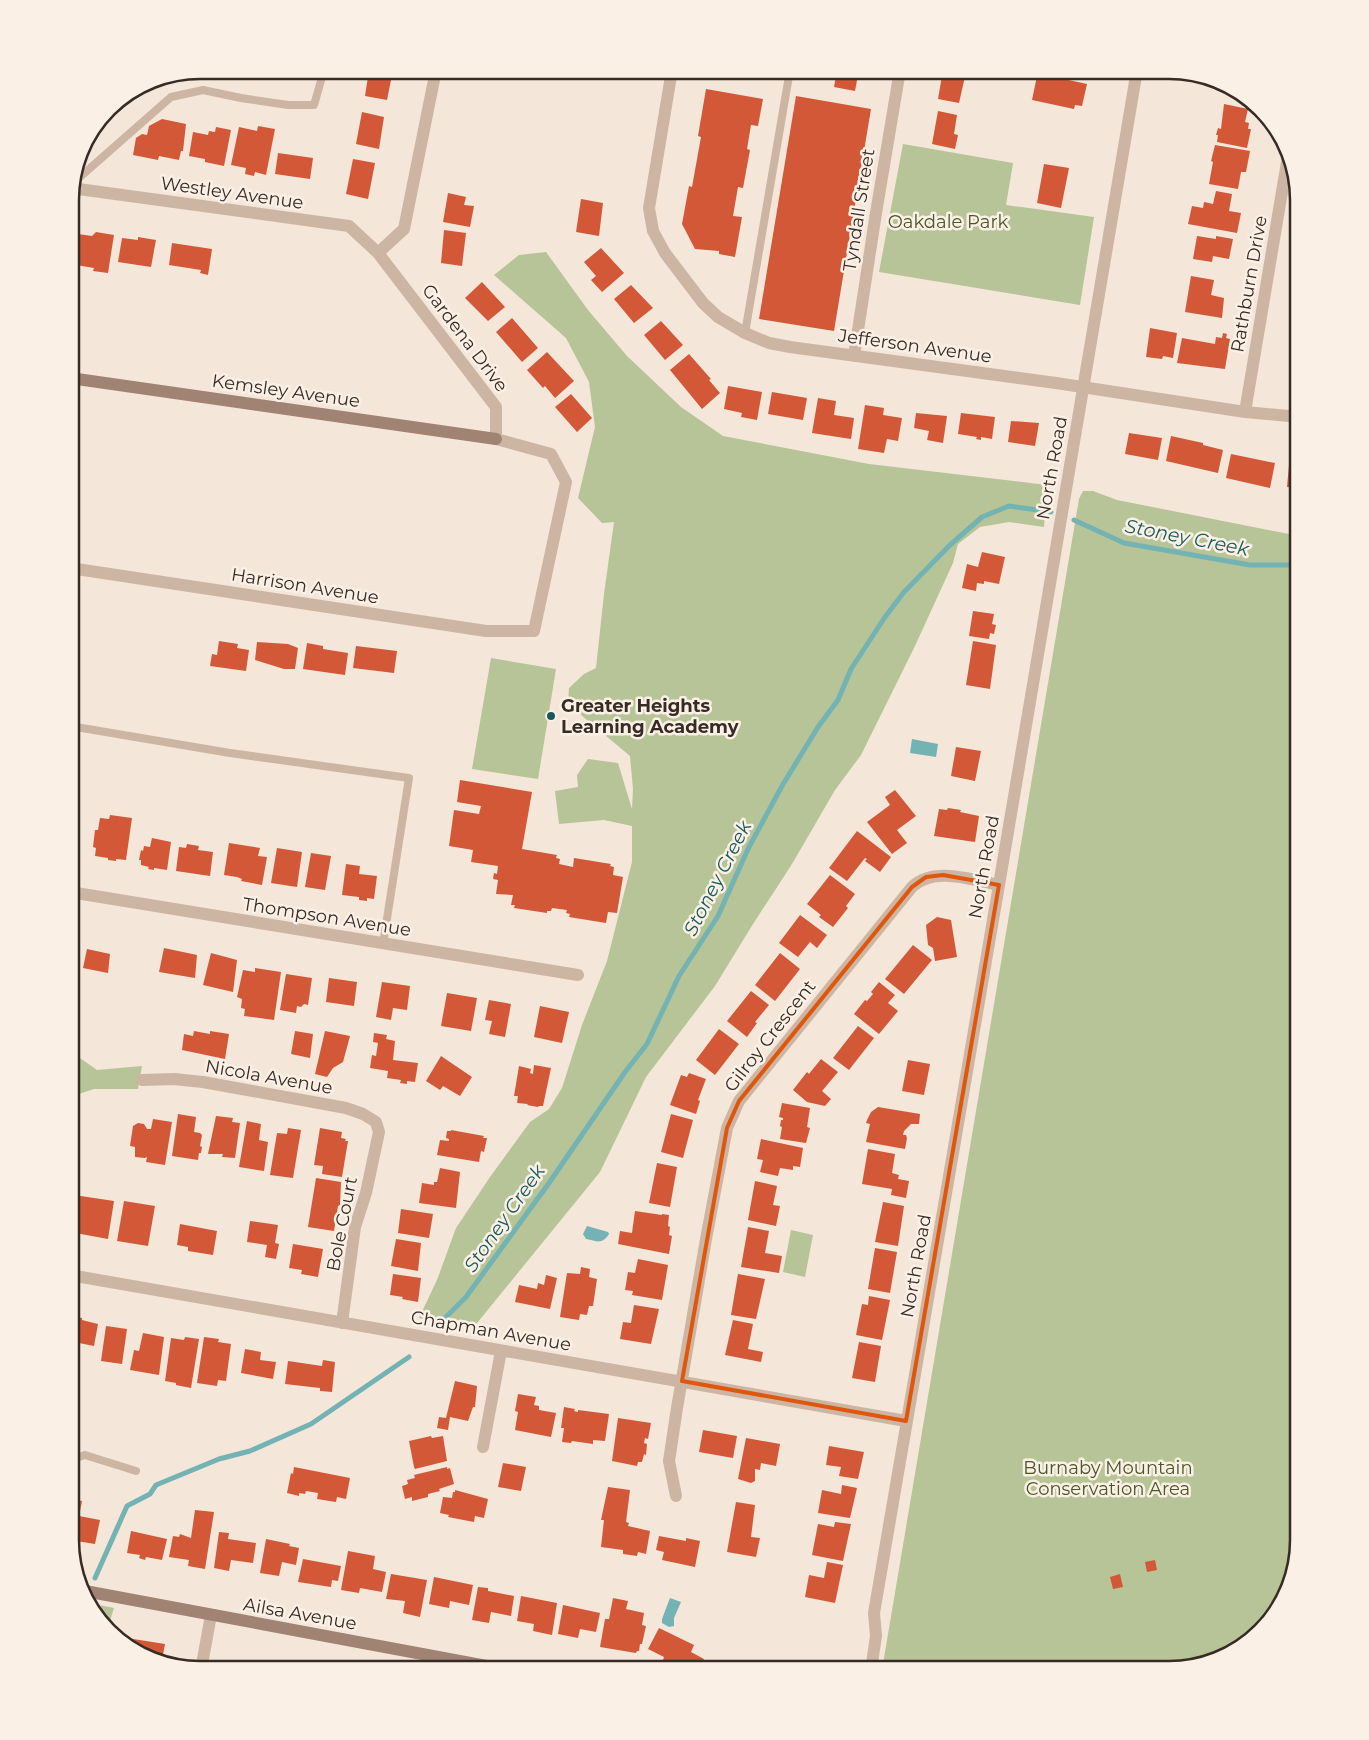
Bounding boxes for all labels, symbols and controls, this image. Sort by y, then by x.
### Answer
street label: Tyndall Street [838,147,880,273]
street label: Westley Avenue [159,172,305,214]
park label: Oakdale Park [888,211,1008,233]
street label: Rathburn Drive [1226,214,1272,354]
street label: Gardena Drive [417,280,513,396]
street label: Jefferson Avenue [836,324,993,368]
street label: Kemsley Avenue [211,370,361,412]
street label: North Road [1032,415,1072,521]
water label: Stoney Creek [1123,514,1251,561]
street label: Harrison Avenue [230,563,380,609]
place label: Greater Heights Learning Academy [561,695,739,738]
marker: Greater Heights Learning Academy [545,710,557,722]
street label: North Road [964,814,1004,920]
water label: Stoney Creek [679,816,757,939]
street label: Thompson Avenue [241,893,413,941]
street label: Gilroy Crescent [720,976,820,1096]
street label: Nicola Avenue [204,1055,334,1099]
water label: Stoney Creek [459,1160,550,1276]
street label: Bole Court [322,1175,362,1273]
street label: North Road [896,1213,936,1319]
street label: Chapman Avenue [409,1306,573,1356]
park label: Burnaby Mountain Conservation Area [1023,1457,1193,1500]
street label: Ailsa Avenue [242,1593,358,1635]

